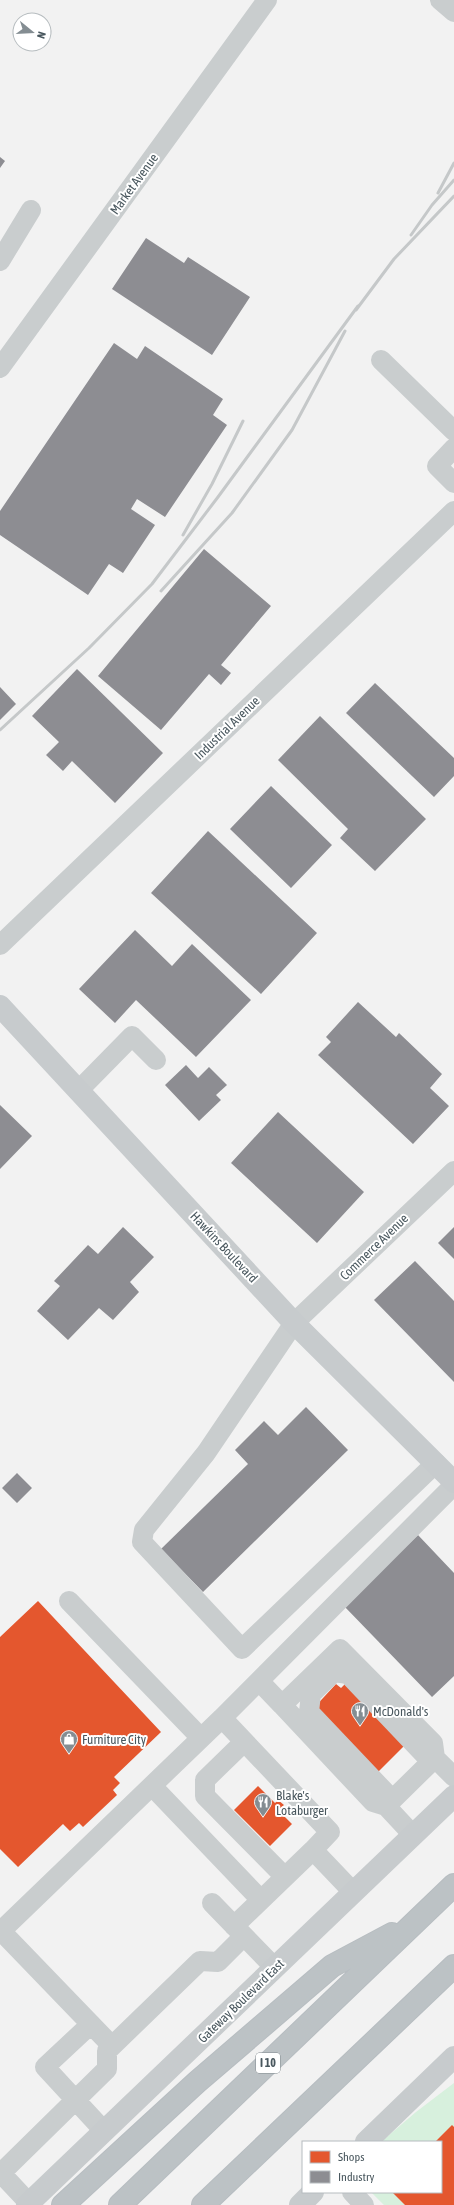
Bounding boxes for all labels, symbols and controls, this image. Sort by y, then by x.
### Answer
north arrow [12,12,52,52]
text: N [35,30,48,40]
street label: Market Avenue [107,151,161,217]
street label: Industrial Avenue [191,693,263,763]
street label: Hawkins Boulevard [187,1209,261,1285]
street label: Commerce Avenue [337,1211,411,1283]
restaurant icon: McDonald's [350,1701,370,1726]
place label: McDonald's [373,1704,429,1719]
shop icon: Furniture City [59,1729,79,1754]
place label: Furniture City [82,1732,147,1747]
place label: Blake's Lotaburger [276,1788,328,1818]
restaurant icon: Blake's Lotaburger [253,1792,273,1817]
street label: Gateway Boulevard East [195,1956,287,2046]
road number: I 10 [256,2053,280,2073]
legend [302,2141,442,2193]
text: Shops [338,2150,364,2164]
text: Industry [338,2170,375,2184]

